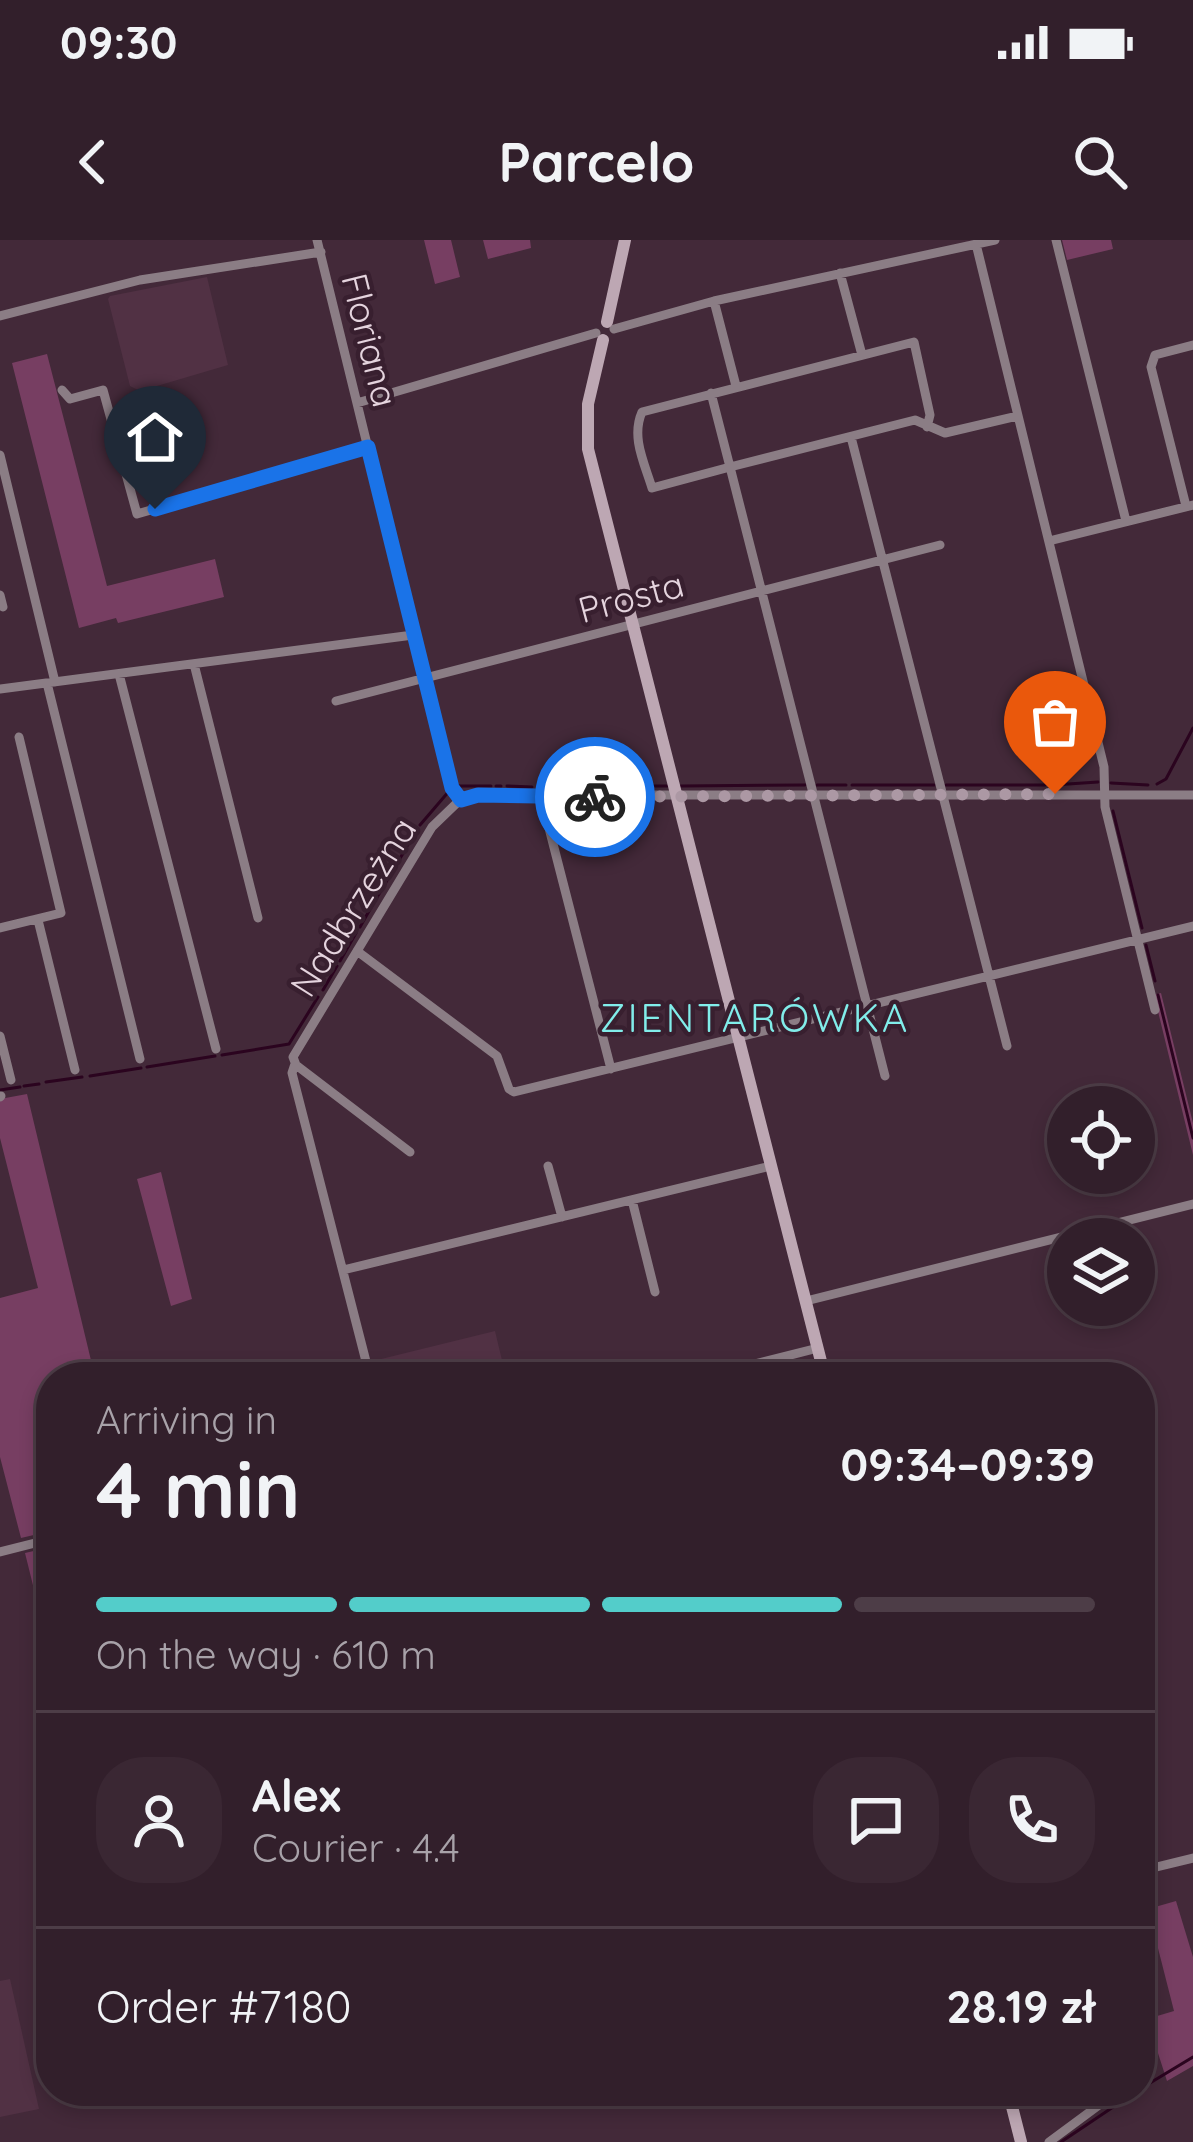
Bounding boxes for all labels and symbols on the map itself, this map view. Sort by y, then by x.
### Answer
street label: Floriana [332,268,409,411]
pin [104,386,206,509]
street label: Prosta [573,561,688,632]
pin [1004,671,1106,794]
courier [535,737,655,857]
street label: Nadbrzeżna [280,809,425,1005]
district label: ZIENTARÓWKA [600,993,910,1042]

